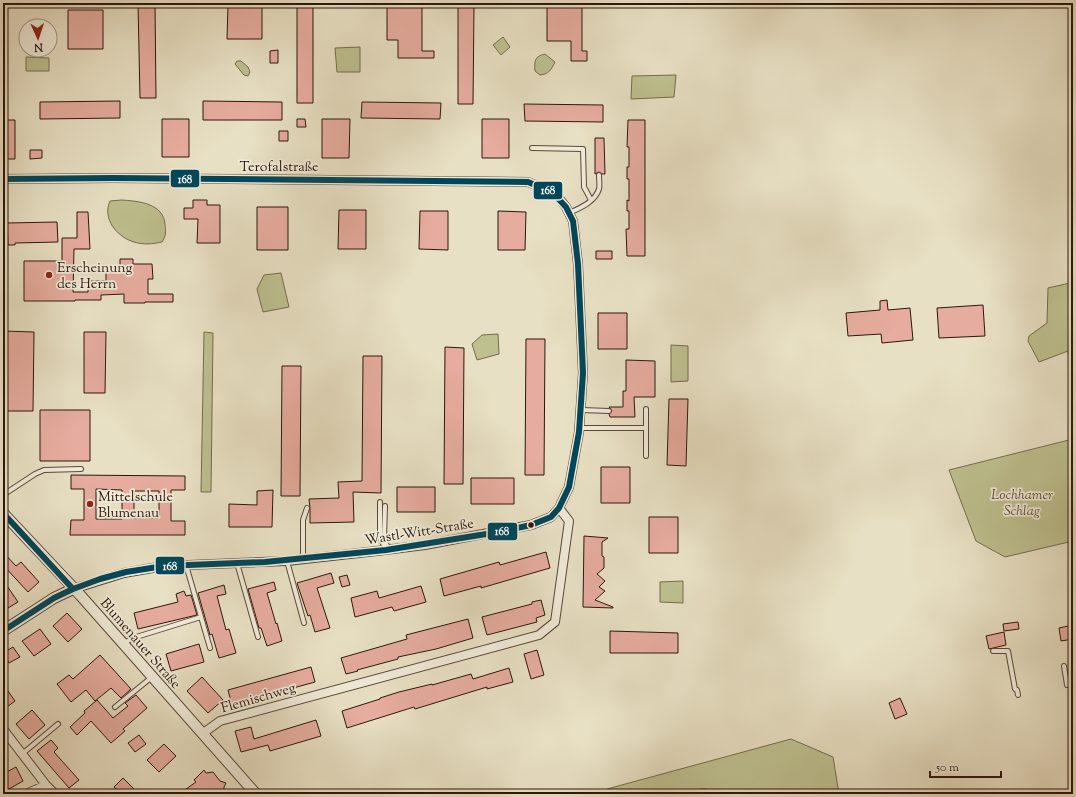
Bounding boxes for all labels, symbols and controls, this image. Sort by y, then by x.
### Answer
north arrow [18,18,58,58]
text: N [33,39,44,55]
street label: Terofalstraße [239,158,319,178]
line badge: 168 [170,169,200,188]
text: 168 [177,172,193,188]
line badge: 168 [533,181,563,200]
text: 168 [540,183,556,199]
place label: Erscheinung des Herrn [57,259,132,295]
marker: Erscheinung des Herrn [44,270,54,280]
park label: Lochhamer Schlag [991,486,1053,522]
place label: Mittelschule Blumenau [98,488,173,524]
marker: Mittelschule Blumenau [85,499,95,509]
street label: Wastl-Witt-Straße [363,514,475,551]
unlabelled marker [526,520,536,530]
line badge: 168 [487,522,518,541]
text: 168 [494,524,510,540]
line badge: 168 [155,556,185,575]
text: 168 [162,559,178,575]
street label: Blumenauer Straße [94,594,185,694]
street label: Flemischweg [219,679,298,719]
scale bar [930,753,1001,779]
text: 50 m [935,759,959,777]

